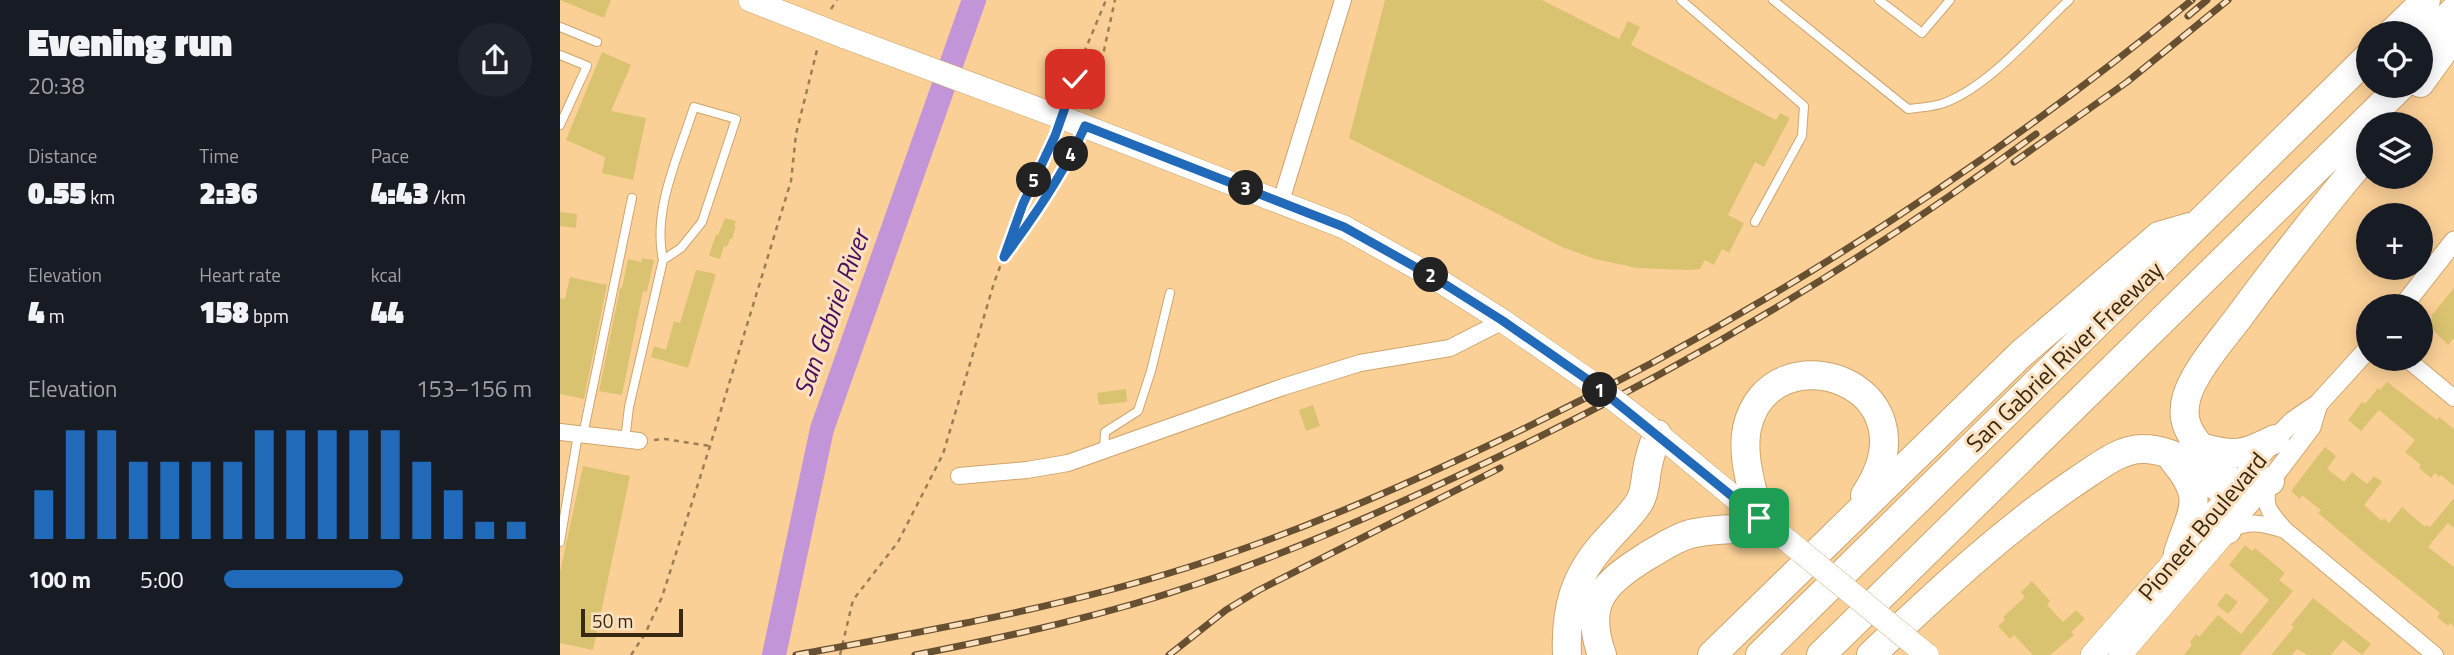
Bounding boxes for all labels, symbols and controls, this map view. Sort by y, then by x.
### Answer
text: Evening run [28,13,232,71]
map controls [2356,21,2433,371]
button: locate [2356,21,2433,98]
button: share [458,23,532,97]
pin [1045,49,1105,109]
icon: check [1056,60,1094,98]
text: 20:38 [28,68,85,103]
button: layers [2356,112,2433,189]
pin: 4 [1054,136,1088,172]
text: 4 [1065,139,1076,168]
text: Distance [28,141,97,170]
text: Time [199,141,239,170]
text: Pace [371,141,409,170]
pin: 5 [1016,162,1051,198]
text: 5 [1028,165,1039,194]
text: 0.55 [28,170,86,216]
text: 2:36 [199,170,257,216]
text: 4:43 [371,170,429,216]
pin: 3 [1228,170,1264,206]
text: 3 [1240,173,1251,202]
text: km [86,182,115,211]
text: /km [429,182,466,211]
button: + [2356,203,2433,280]
water label: San Gabriel River [783,222,880,401]
street label: San Gabriel River Freeway [1957,252,2171,460]
pin: 2 [1414,258,1448,292]
text: Elevation [28,260,102,289]
text: Heart rate [199,260,281,289]
text: kcal [371,260,402,289]
text: 2 [1425,260,1436,289]
text: 4 [28,289,45,335]
text: 158 [199,289,249,335]
text: 44 [371,289,404,335]
button: − [2356,294,2433,371]
text: m [45,301,65,330]
text: bpm [249,301,289,330]
text: Elevation [28,371,117,406]
text: 153–156 m [416,371,532,406]
pin: 1 [1583,372,1618,408]
text: 1 [1594,375,1605,404]
street label: Pioneer Boulevard [2129,444,2275,608]
pin [1729,488,1789,548]
icon: arrive [1740,499,1778,537]
text: 100 m [28,562,91,597]
text: 5:00 [140,562,184,597]
scale bar [581,606,682,638]
text: 50 m [592,606,633,635]

